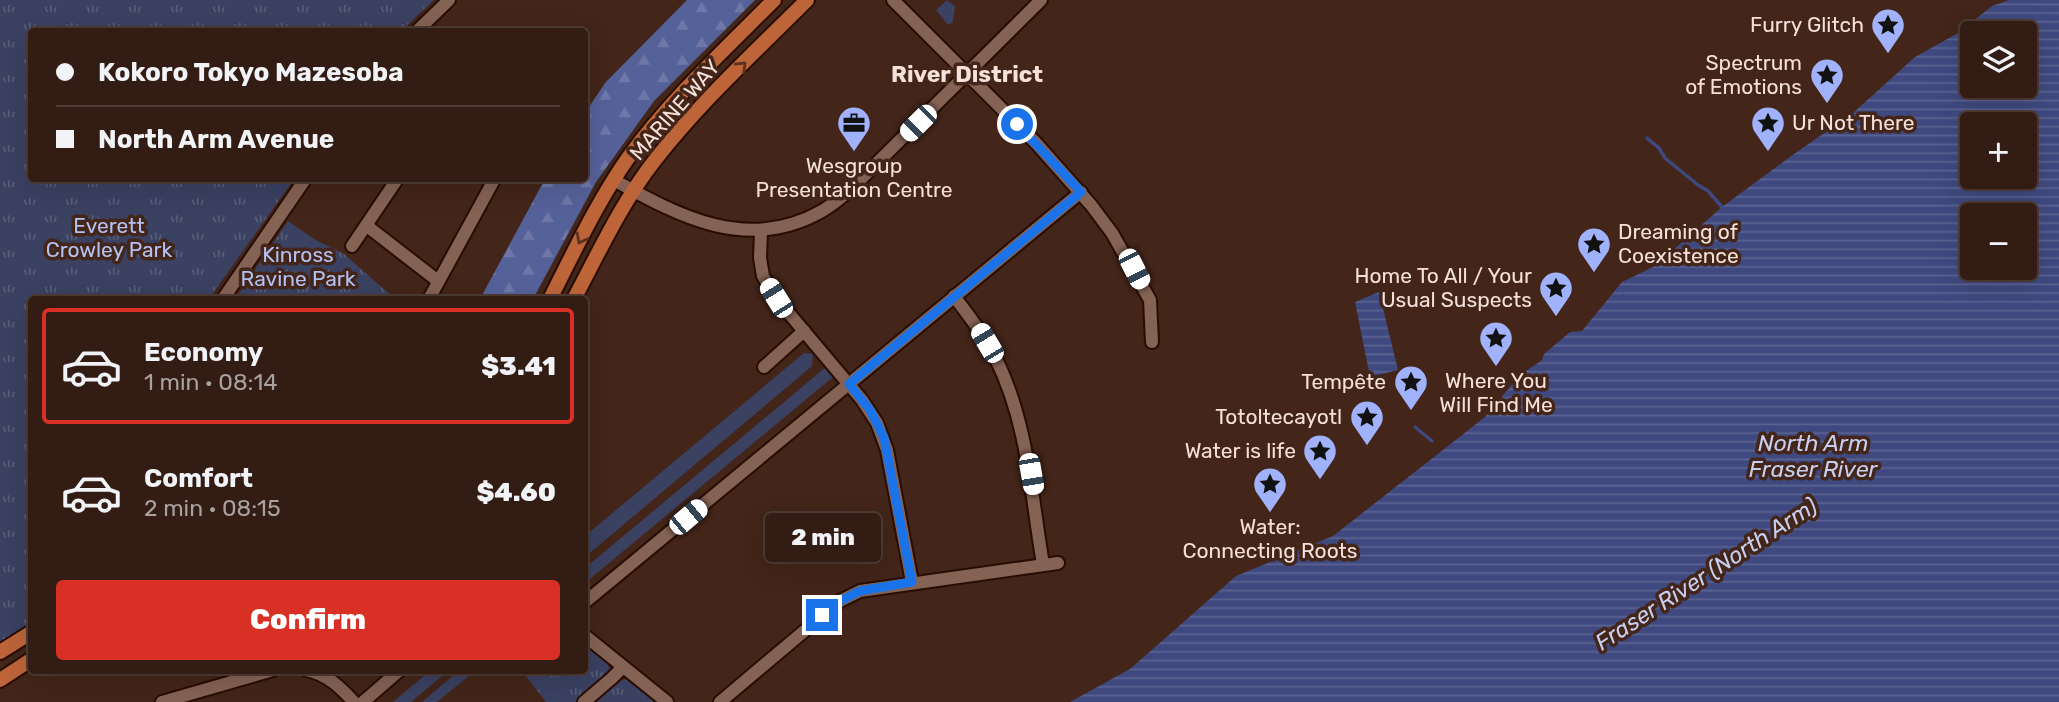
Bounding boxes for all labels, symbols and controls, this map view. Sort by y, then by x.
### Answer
place icon: Furry Glitch [1869,6,1907,55]
place label: Furry Glitch [1750,12,1864,37]
map controls [1960,21,2037,280]
button: layers [1960,21,2037,98]
place label: Spectrum of Emotions [1685,50,1802,99]
street label: MARINE WAY [624,54,725,165]
place icon: Spectrum of Emotions [1808,56,1846,105]
text: Kokoro Tokyo Mazesoba [98,57,404,88]
district label: River District [891,60,1043,88]
one-way arrow [733,61,746,74]
car [896,101,941,145]
office icon: Wesgroup Presentation Centre [835,104,873,153]
place icon: Ur Not There [1749,104,1787,153]
route start [1001,108,1033,140]
place label: Ur Not There [1792,110,1915,135]
button: + [1960,112,2037,189]
text: North Arm Avenue [98,124,334,155]
place label: Wesgroup Presentation Centre [755,153,953,202]
button: − [1960,203,2037,280]
park label: Everett Crowley Park [46,213,173,262]
place label: Dreaming of Coexistence [1618,219,1739,268]
place icon: Dreaming of Coexistence [1575,225,1613,274]
one-way arrow [576,232,589,245]
park label: Kinross Ravine Park [240,242,356,291]
car [1116,246,1153,292]
place label: Home To All / Your Usual Suspects [1355,263,1532,312]
place icon: Home To All / Your Usual Suspects [1537,269,1575,318]
car [756,275,797,321]
place icon: Where You Will Find Me [1477,319,1515,368]
car [968,320,1007,366]
icon: car [60,335,123,398]
text: Economy [144,337,263,368]
text: $3.41 [481,351,556,382]
place icon: Tempête [1392,363,1430,412]
text: 1 min · 08:14 [144,368,278,396]
place label: Where You Will Find Me [1439,368,1553,417]
place label: Tempête [1301,369,1386,394]
place icon: Totoltecayotl [1348,398,1386,447]
place label: Totoltecayotl [1215,404,1342,429]
water label: North Arm Fraser River [1749,429,1878,483]
place icon: Water is life [1301,432,1339,481]
place label: Water is life [1185,438,1296,463]
car [1018,451,1045,497]
icon: car [60,461,123,524]
text: Comfort [144,463,253,494]
place icon: Water: Connecting Roots [1251,465,1289,514]
text: $4.60 [476,477,556,508]
water label: Fraser River (North Arm) [1590,492,1822,656]
text: 2 min · 08:15 [144,494,281,522]
car [666,495,711,539]
callout: 2 min [764,514,880,562]
place label: Water: Connecting Roots [1182,514,1358,563]
text: 2 min [791,523,855,551]
button: Confirm [56,580,560,660]
route end [806,599,838,631]

